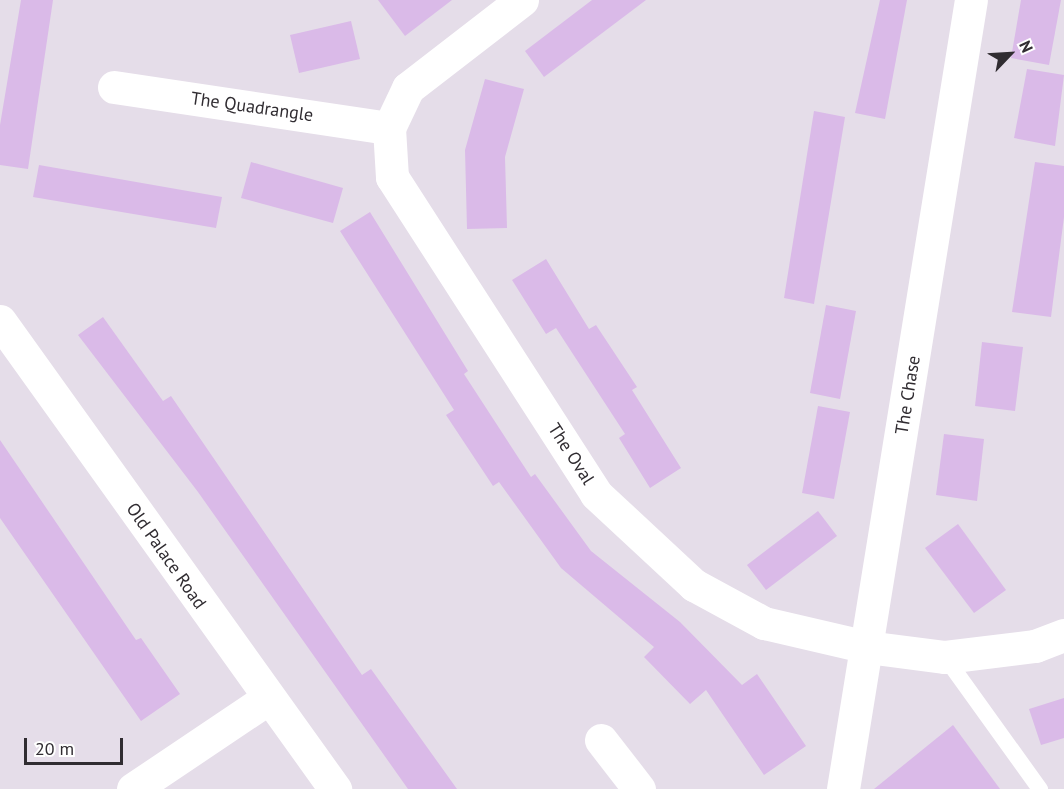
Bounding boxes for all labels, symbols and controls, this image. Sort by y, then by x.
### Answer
north arrow [980,24,1040,84]
text: N [1015,37,1038,55]
street label: The Quadrangle [189,88,315,126]
street label: The Chase [891,354,925,436]
street label: The Oval [543,419,599,489]
street label: Old Palace Road [121,499,211,613]
scale bar [27,726,126,764]
text: 20 m [35,737,74,760]

